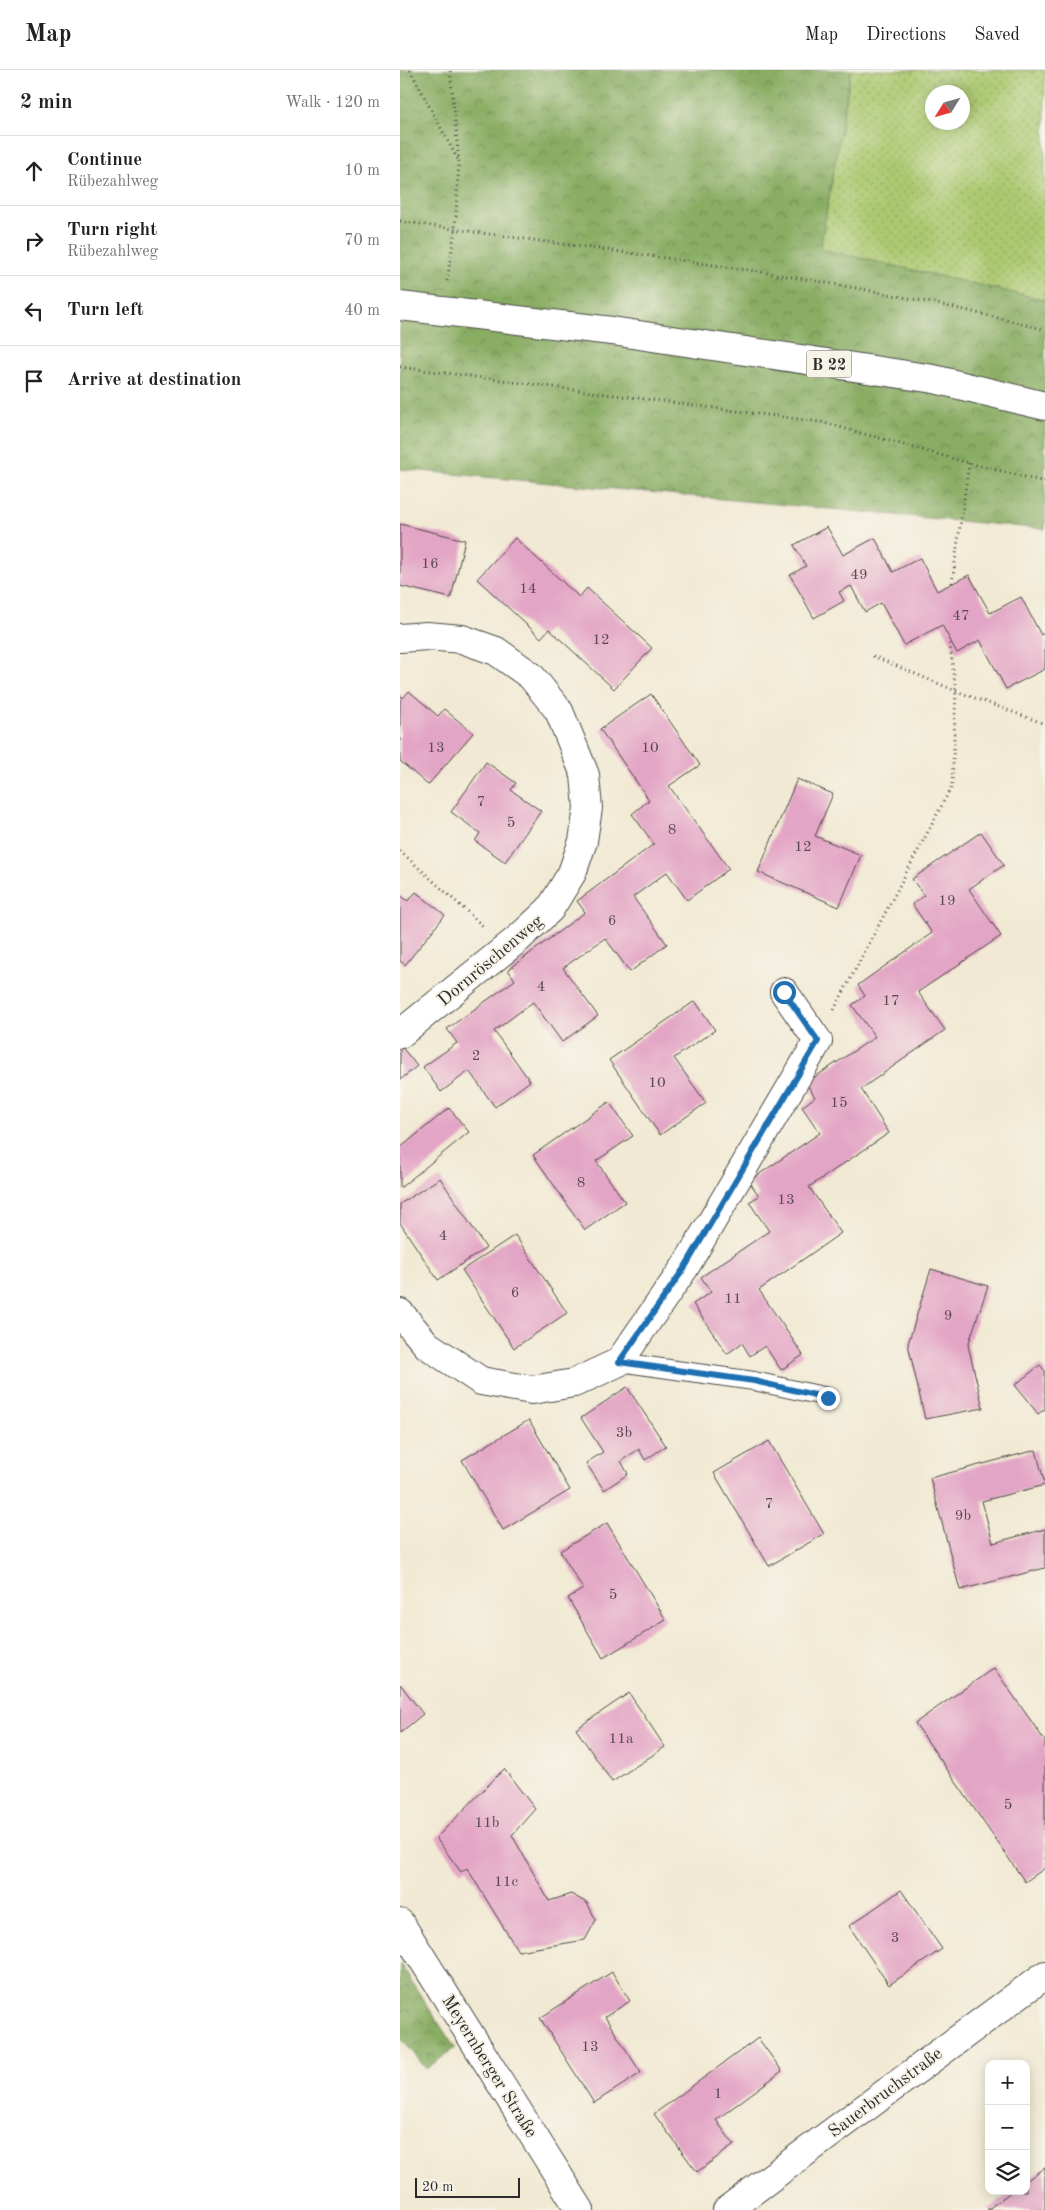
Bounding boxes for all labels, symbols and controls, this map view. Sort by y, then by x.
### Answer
text: Map [25,23,72,47]
text: Map [805,26,838,44]
text: Directions [866,26,946,44]
text: Saved [974,26,1020,44]
north arrow [925,85,970,130]
text: 2 min [20,92,73,113]
text: Walk · 120 m [285,95,380,111]
text: Continue [67,151,142,170]
icon: ahead [20,157,48,185]
text: 10 m [344,163,380,179]
text: Rübezahlweg [67,174,158,190]
text: Turn right [67,221,157,240]
icon: right [20,227,48,255]
text: 70 m [344,233,380,249]
text: Rübezahlweg [67,244,158,260]
icon: left [20,297,48,325]
text: Turn left [67,301,144,320]
text: 40 m [344,303,380,319]
road number: B 22 [806,350,852,378]
icon: arrive [20,367,48,395]
text: Arrive at destination [67,371,241,390]
house number: 16 [421,557,439,572]
house number: 49 [850,568,868,583]
house number: 14 [519,582,537,597]
house number: 47 [952,609,970,624]
house number: 12 [592,633,610,648]
house number: 13 [427,741,445,756]
house number: 10 [641,741,659,756]
house number: 7 [477,795,485,810]
house number: 5 [507,816,515,831]
house number: 8 [668,823,676,838]
house number: 12 [794,840,812,855]
house number: 19 [938,894,956,909]
street label: Dornröschenweg [435,912,547,1010]
house number: 6 [608,914,616,929]
house number: 4 [537,980,545,995]
route start [773,981,796,1004]
house number: 17 [882,994,900,1009]
house number: 2 [472,1049,480,1064]
house number: 10 [648,1076,666,1091]
house number: 15 [830,1096,848,1111]
house number: 8 [577,1176,585,1191]
house number: 13 [777,1193,795,1208]
house number: 4 [439,1229,447,1244]
house number: 6 [511,1286,519,1301]
house number: 11 [724,1292,742,1307]
house number: 9 [944,1309,952,1324]
route end [817,1387,840,1410]
house number: 3b [616,1426,632,1441]
house number: 7 [765,1497,773,1512]
house number: 9b [955,1509,971,1524]
house number: 5 [609,1588,617,1603]
house number: 11a [609,1732,634,1747]
house number: 5 [1004,1798,1012,1813]
house number: 11b [474,1816,500,1831]
house number: 11c [494,1875,518,1890]
house number: 3 [891,1931,899,1946]
street label: Meyernberger Straße [438,1992,540,2141]
house number: 13 [581,2040,599,2055]
street label: Sauerbruchstraße [825,2044,946,2141]
map controls [985,2060,1030,2195]
button: + [985,2060,1030,2105]
house number: 1 [714,2087,722,2102]
button: − [985,2105,1030,2150]
button: layers [985,2150,1030,2195]
scale bar [415,2175,520,2198]
text: 20 m [422,2180,453,2194]

